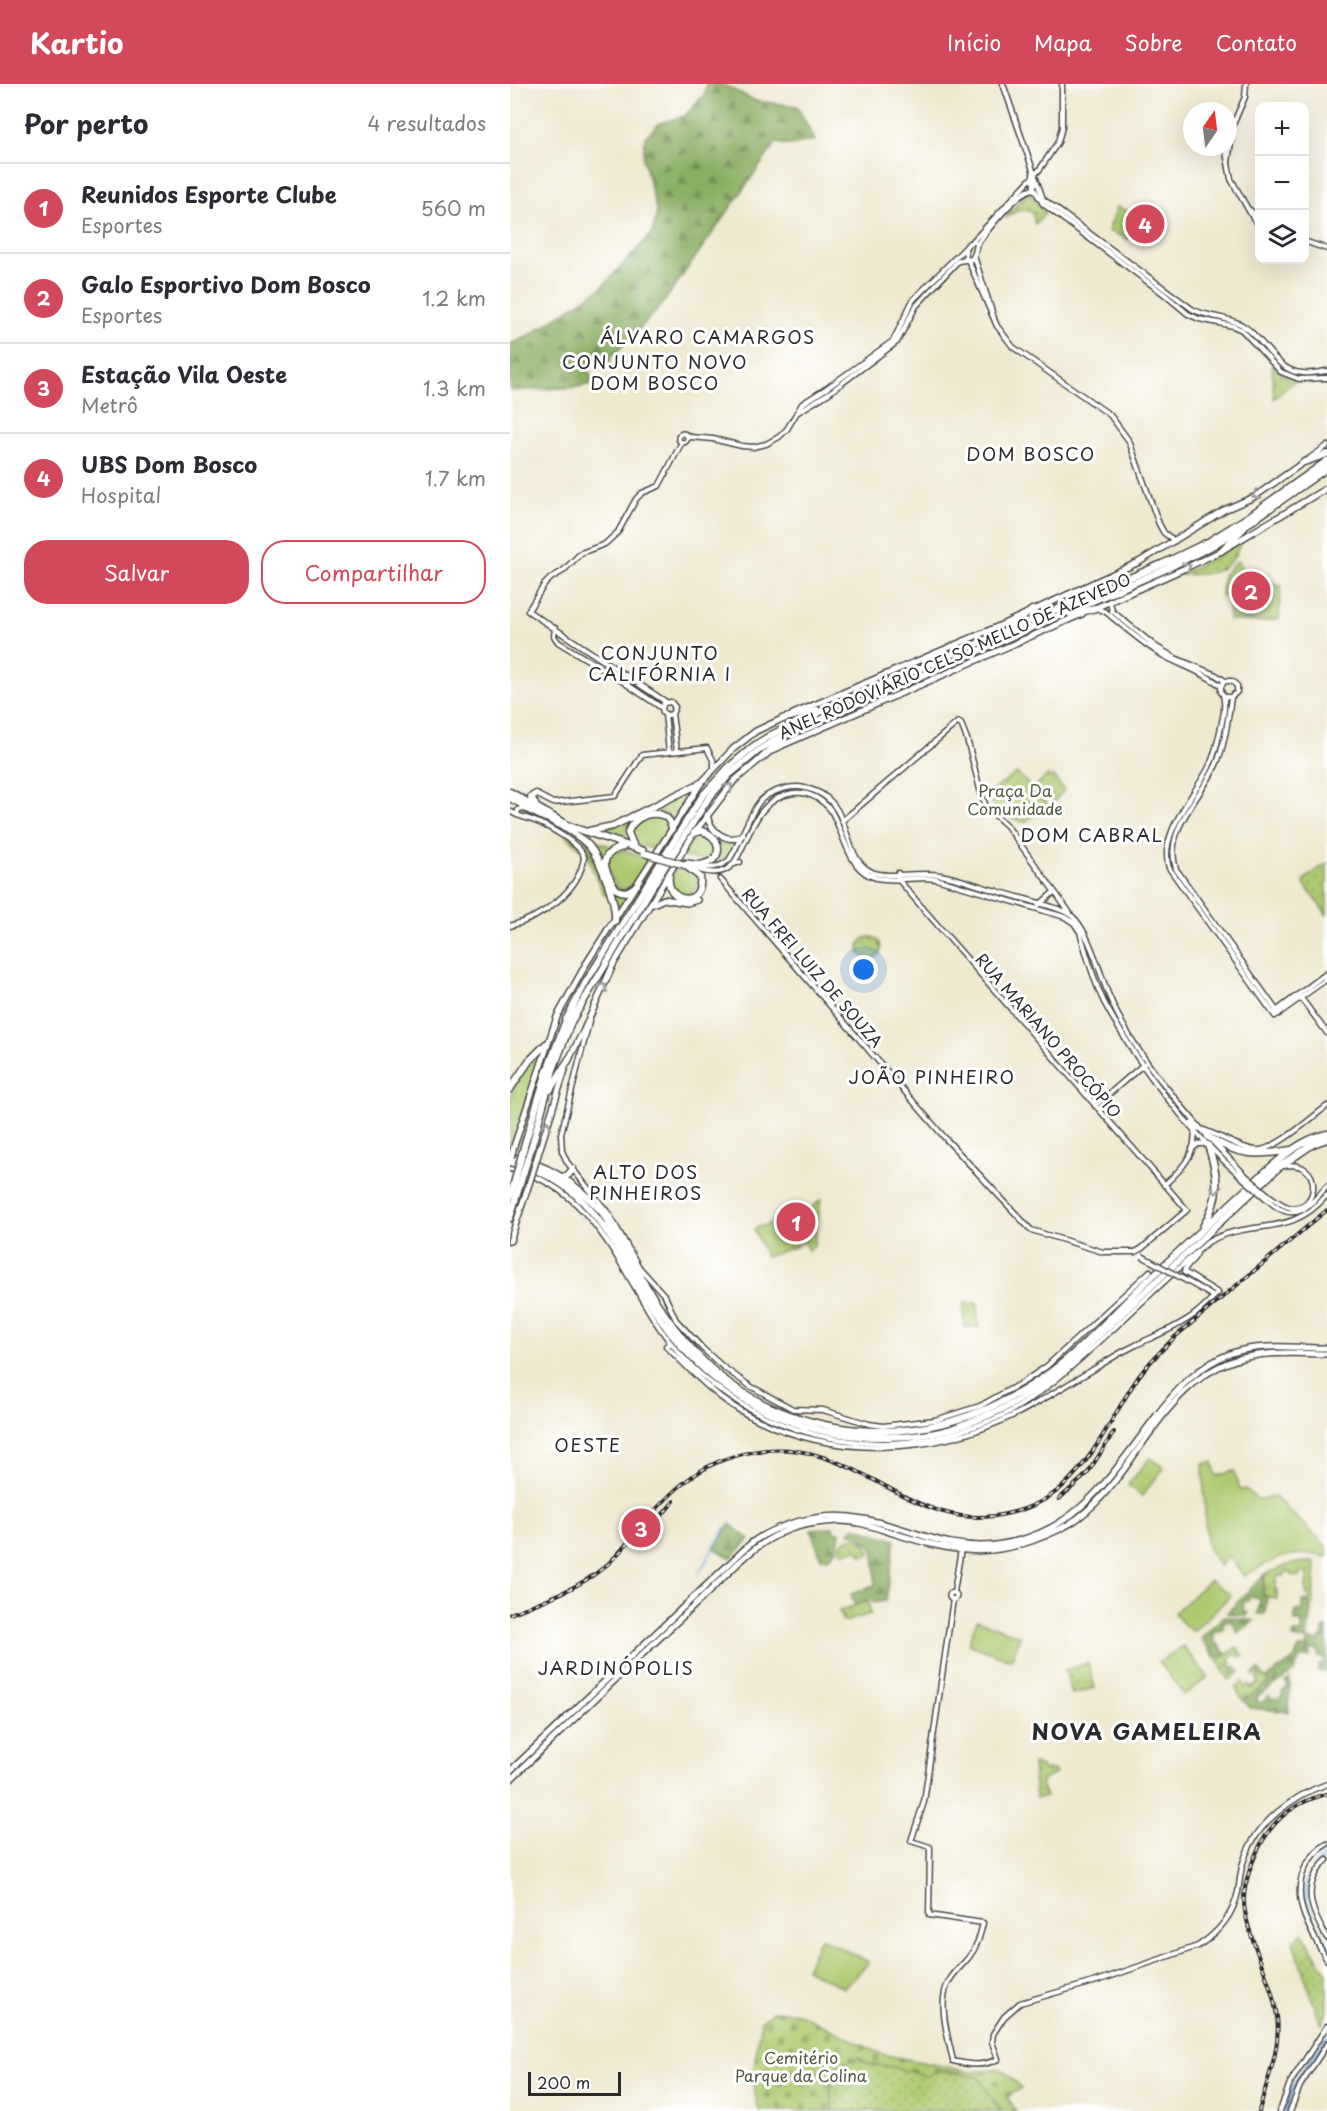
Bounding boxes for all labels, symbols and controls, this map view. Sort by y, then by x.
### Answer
text: Kartio [30,21,124,64]
text: Início [947,26,1001,58]
text: Mapa [1034,26,1092,58]
text: Sobre [1125,26,1183,58]
text: Contato [1216,26,1297,58]
north arrow [1183,102,1237,156]
map controls [1255,102,1309,264]
button: + [1255,102,1309,156]
text: Por perto [24,104,148,143]
text: 4 resultados [368,108,486,138]
button: − [1255,156,1309,210]
text: Reunidos Esporte Clube [81,177,337,210]
text: 1 [39,193,48,223]
text: 560 m [421,193,486,223]
pin: 4 [1126,202,1164,246]
text: Esportes [81,210,162,240]
button: layers [1255,210,1309,264]
text: Galo Esportivo Dom Bosco [81,267,371,300]
text: 2 [36,283,51,313]
text: 1.2 km [422,283,486,313]
text: Esportes [81,300,162,330]
district label: ÁLVARO CAMARGOS [600,323,816,350]
district label: CONJUNTO NOVO DOM BOSCO [562,348,748,396]
text: Estação Vila Oeste [81,357,287,390]
text: 3 [37,373,50,403]
text: 1.3 km [423,373,486,403]
text: Metrô [81,390,138,420]
district label: DOM BOSCO [966,440,1096,467]
text: UBS Dom Bosco [81,447,257,480]
text: 4 [37,463,50,493]
text: 1.7 km [425,463,486,493]
text: Hospital [81,480,161,510]
one-way arrow [1251,488,1262,499]
button: Salvar [24,540,249,604]
button: Compartilhar [261,540,486,604]
one-way arrow [1181,563,1192,575]
street label: ANEL RODOVIÁRIO CELSO MELLO DE AZEVEDO [774,566,1134,744]
pin: 2 [1232,568,1270,614]
district label: CONJUNTO CALIFÓRNIA I [588,639,732,687]
park label: Praça Da Comunidade [967,778,1063,820]
one-way arrow [722,783,733,793]
district label: DOM CABRAL [1021,821,1163,848]
street label: RUA FREI LUIZ DE SOUZA [737,882,889,1052]
street label: RUA MARIANO PROCÓPIO [971,947,1127,1123]
your location [849,955,878,984]
one-way arrow [596,983,608,994]
district label: JOÃO PINHEIRO [848,1063,1016,1090]
one-way arrow [539,1120,552,1130]
district label: ALTO DOS PINHEIROS [589,1158,703,1206]
one-way arrow [1210,1185,1223,1194]
pin: 1 [776,1200,816,1244]
district label: OESTE [554,1431,622,1458]
pin: 3 [622,1506,660,1550]
district label: JARDINÓPOLIS [538,1654,694,1681]
district label: NOVA GAMELEIRA [1032,1714,1262,1747]
park label: Cemitério Parque da Colina [735,2045,867,2087]
scale bar [528,2069,621,2096]
text: 200 m [537,2070,590,2094]

